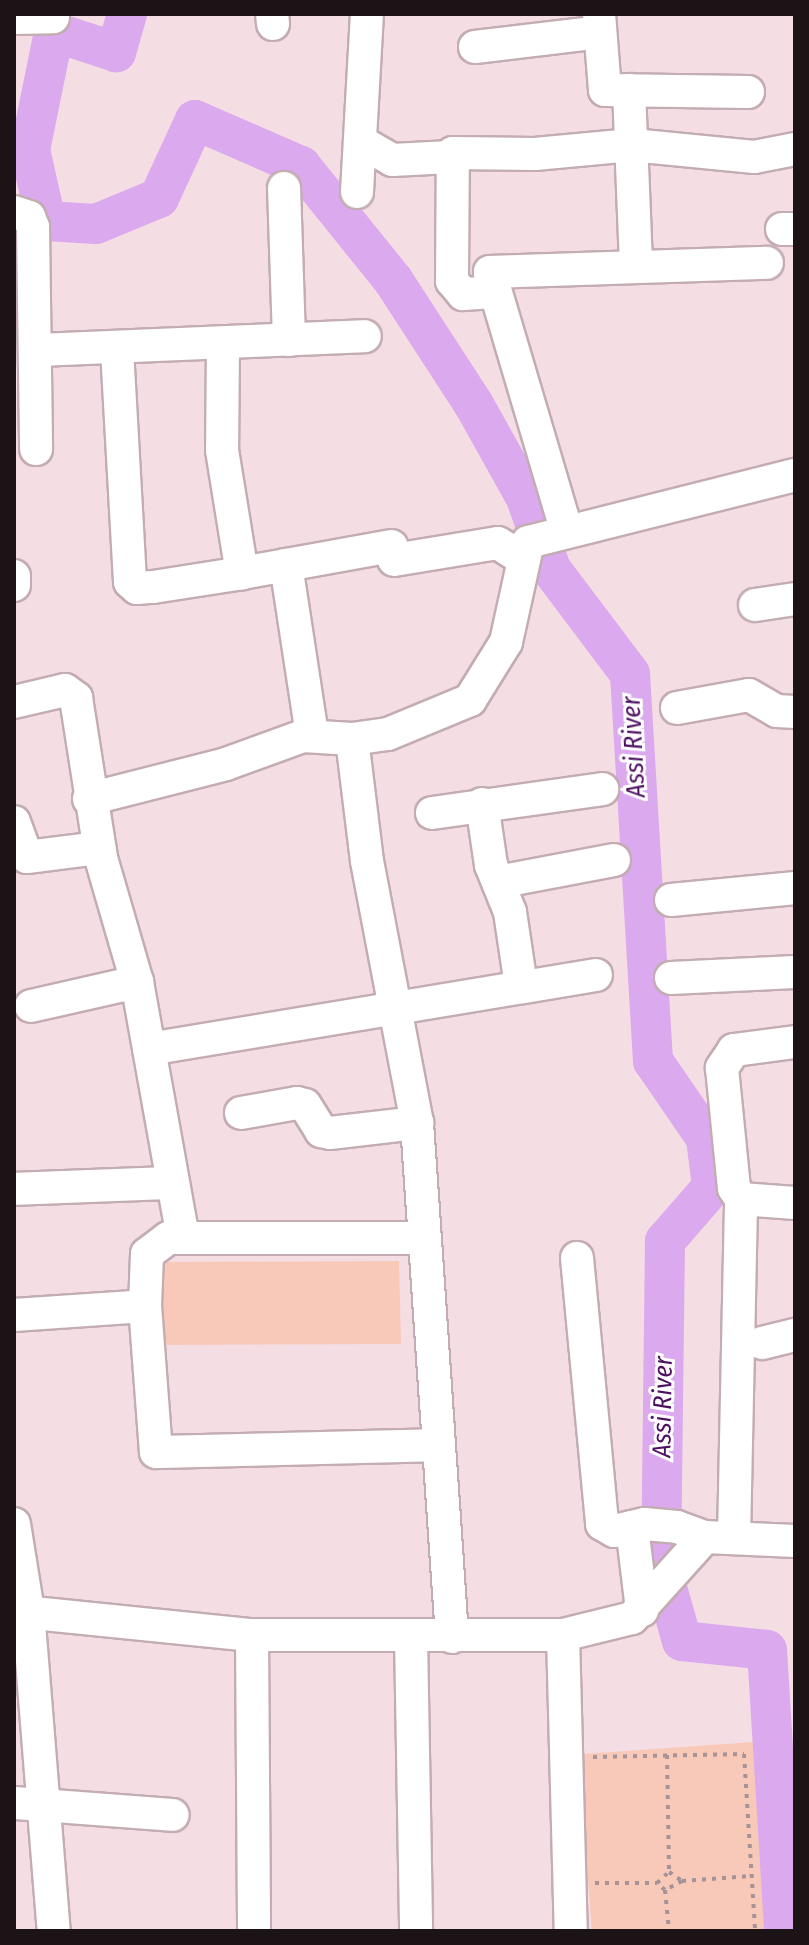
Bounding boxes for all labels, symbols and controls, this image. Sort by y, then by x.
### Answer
water label: Assi River [616,696,652,798]
water label: Assi River [647,1356,679,1458]

